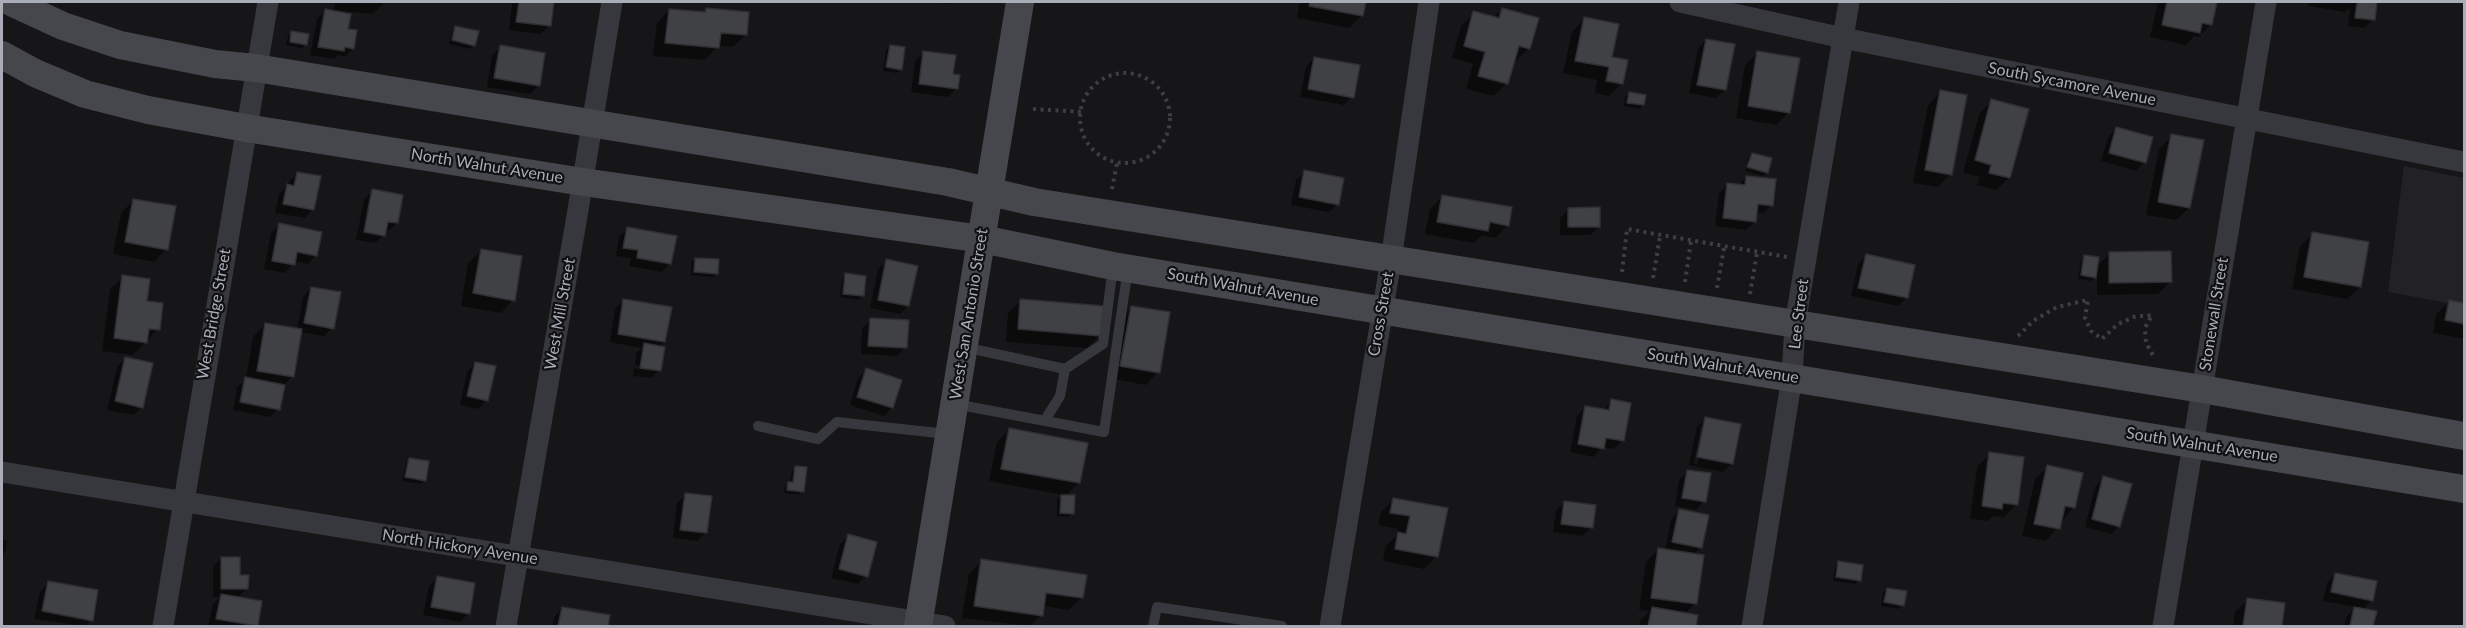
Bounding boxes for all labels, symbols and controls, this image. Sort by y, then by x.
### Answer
street label: South Sycamore Avenue [1986,58,2158,110]
street label: North Walnut Avenue [410,144,564,188]
street label: West San Antonio Street [946,227,992,401]
street label: West Bridge Street [193,247,235,381]
street label: Stonewall Street [2196,256,2232,372]
street label: West Mill Street [541,257,579,371]
street label: South Walnut Avenue [1166,264,1320,310]
street label: Cross Street [1364,270,1398,358]
street label: Lee Street [1785,278,1813,350]
street label: South Walnut Avenue [1646,345,1800,387]
street label: South Walnut Avenue [2125,424,2279,466]
street label: North Hickory Avenue [381,525,539,569]

